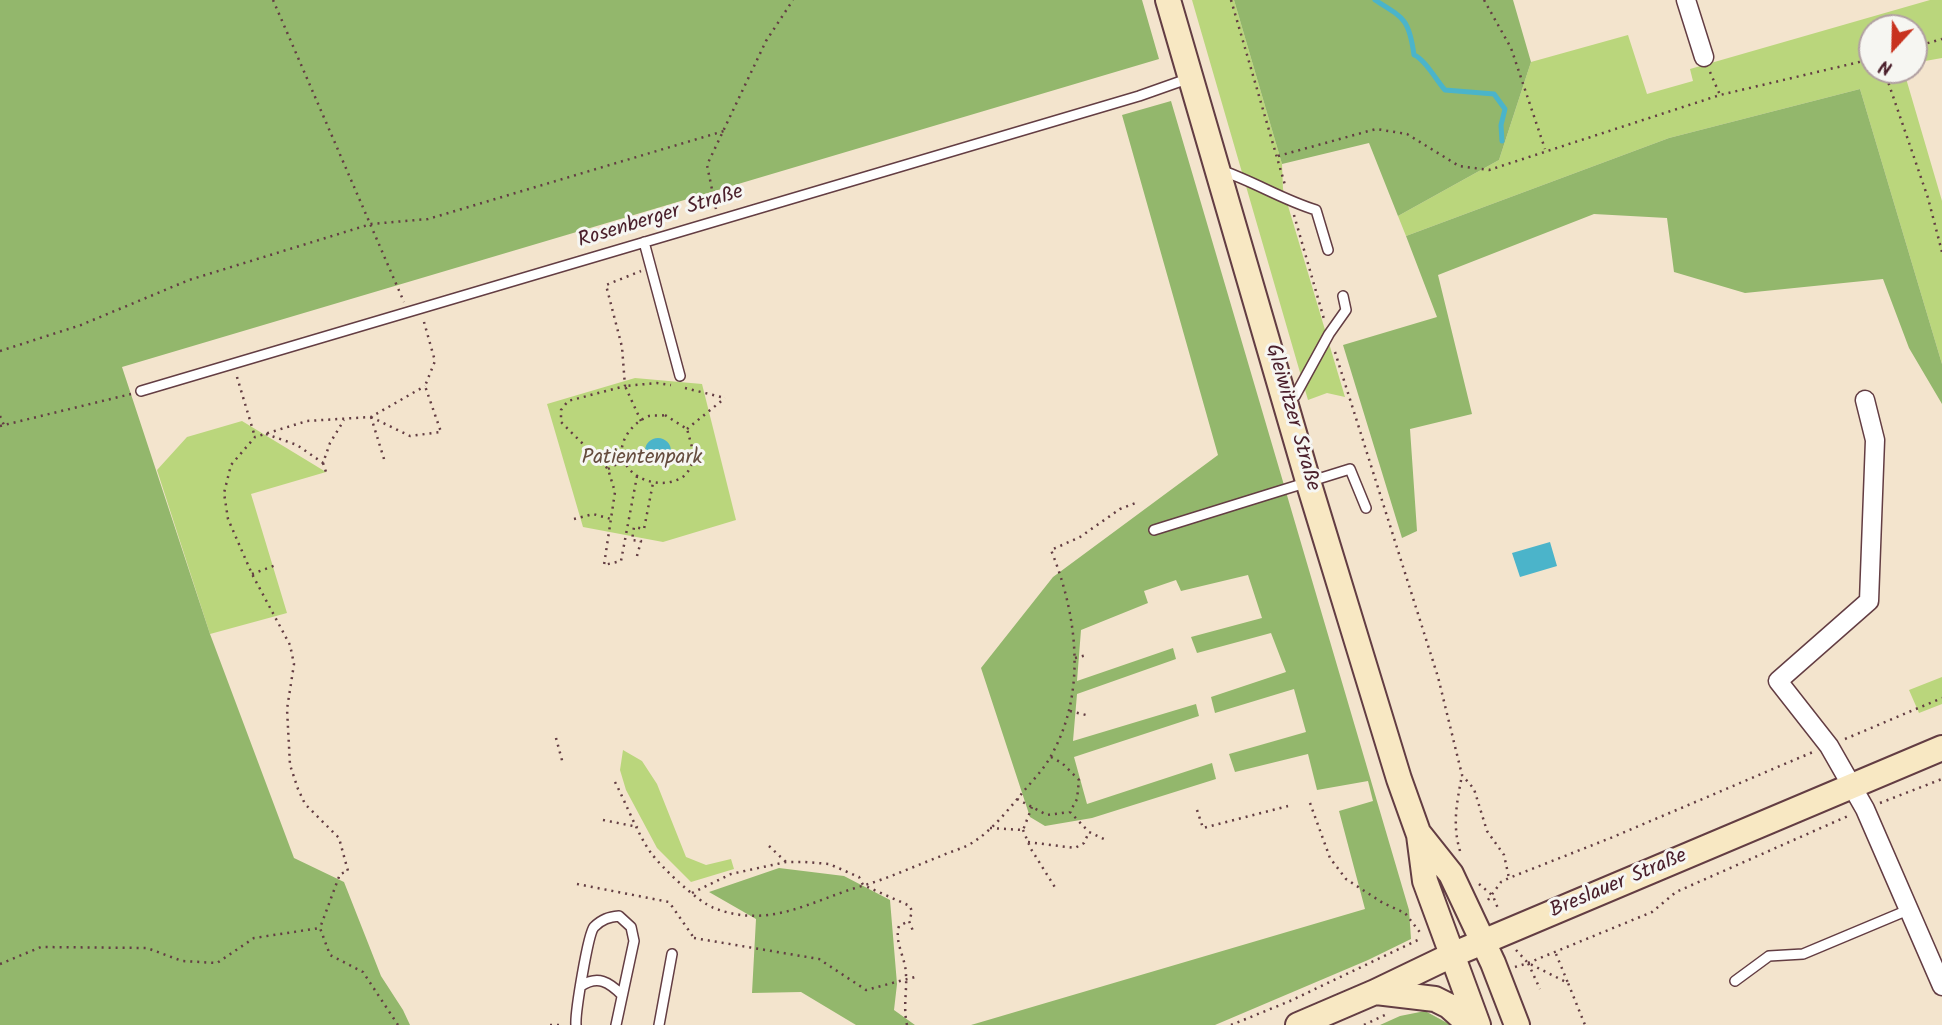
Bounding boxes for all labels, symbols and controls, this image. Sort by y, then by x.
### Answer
north arrow [1858,14,1928,84]
text: N [1875,50,1897,83]
street label: Rosenberger Straße [575,181,747,255]
street label: Gleiwitzer Straße [1258,342,1324,494]
park label: Patientenpark [582,446,702,472]
street label: Breslauer Straße [1547,845,1691,925]

